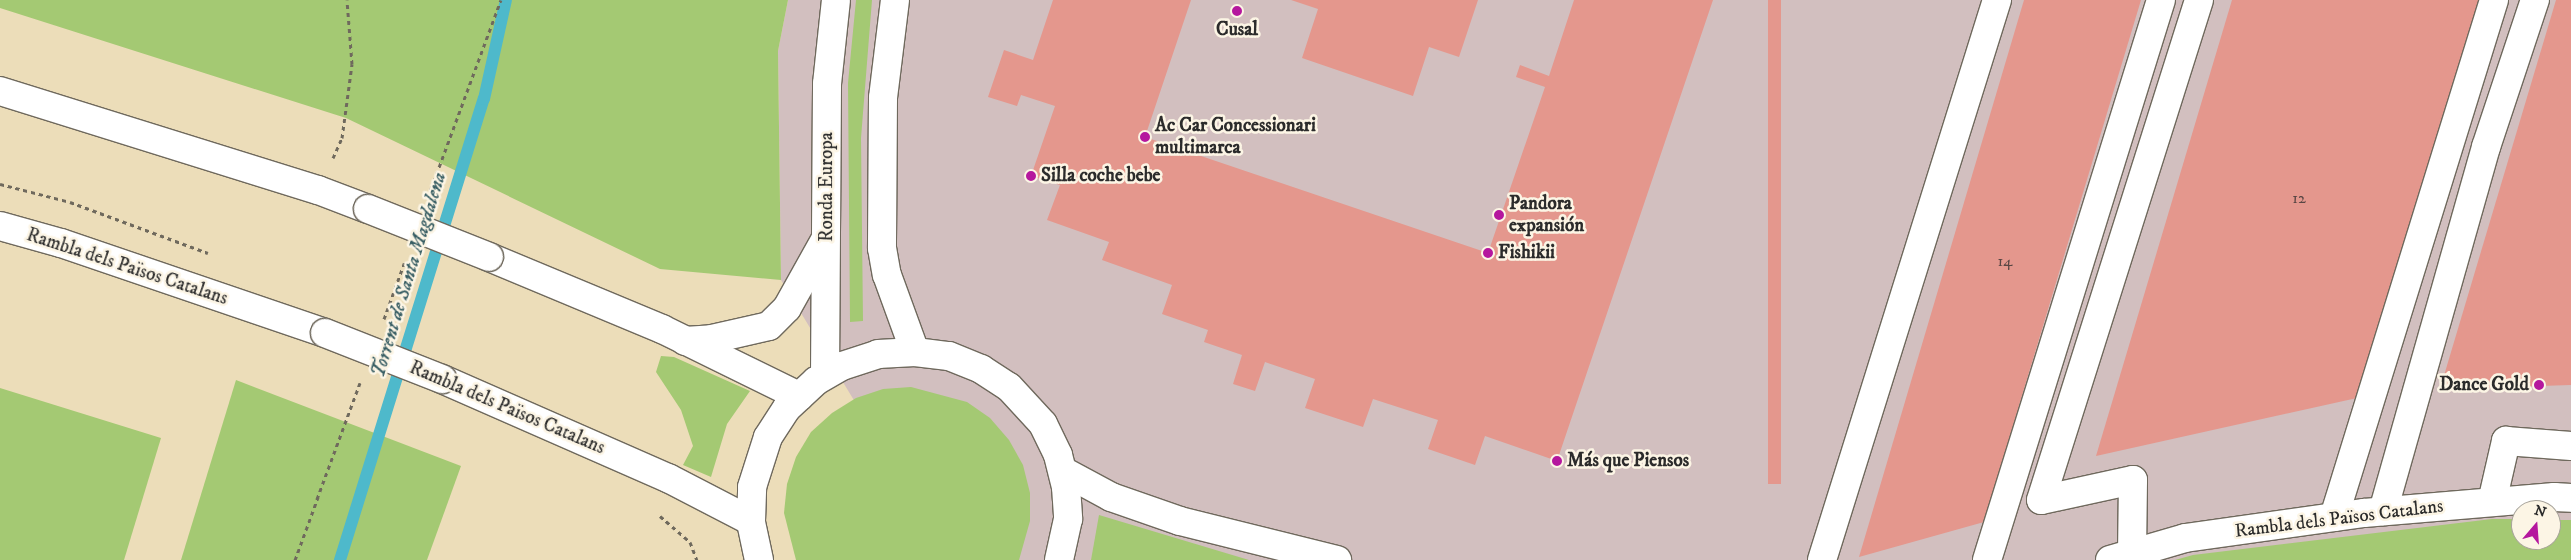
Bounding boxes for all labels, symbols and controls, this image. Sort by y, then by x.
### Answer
marker: Cusal [1231,5,1243,17]
place label: Cusal [1216,19,1258,41]
place label: Ac Car Concessionari multimarca [1155,115,1316,159]
marker: Ac Car Concessionari multimarca [1139,131,1151,143]
street label: Ronda Europa [816,132,838,242]
place label: Silla coche bebe [1041,165,1160,187]
water label: Torrent de Santa Magdalena [366,169,452,381]
marker: Silla coche bebe [1025,170,1037,182]
house number: 12 [2292,188,2306,208]
place label: Pandora expansión [1509,193,1584,237]
marker: Pandora expansión [1493,209,1505,221]
street label: Rambla dels Països Catalans [24,224,230,310]
place label: Fishikii [1498,242,1555,264]
marker: Fishikii [1482,247,1494,259]
house number: 14 [1997,251,2013,271]
street label: Rambla dels Països Catalans [406,356,608,460]
place label: Dance Gold [2439,374,2529,396]
marker: Dance Gold [2533,379,2545,391]
place label: Más que Piensos [1567,450,1689,472]
marker: Más que Piensos [1551,455,1563,467]
street label: Rambla dels Països Catalans [2233,495,2445,543]
north arrow [2511,500,2561,550]
text: N [2532,501,2549,522]

